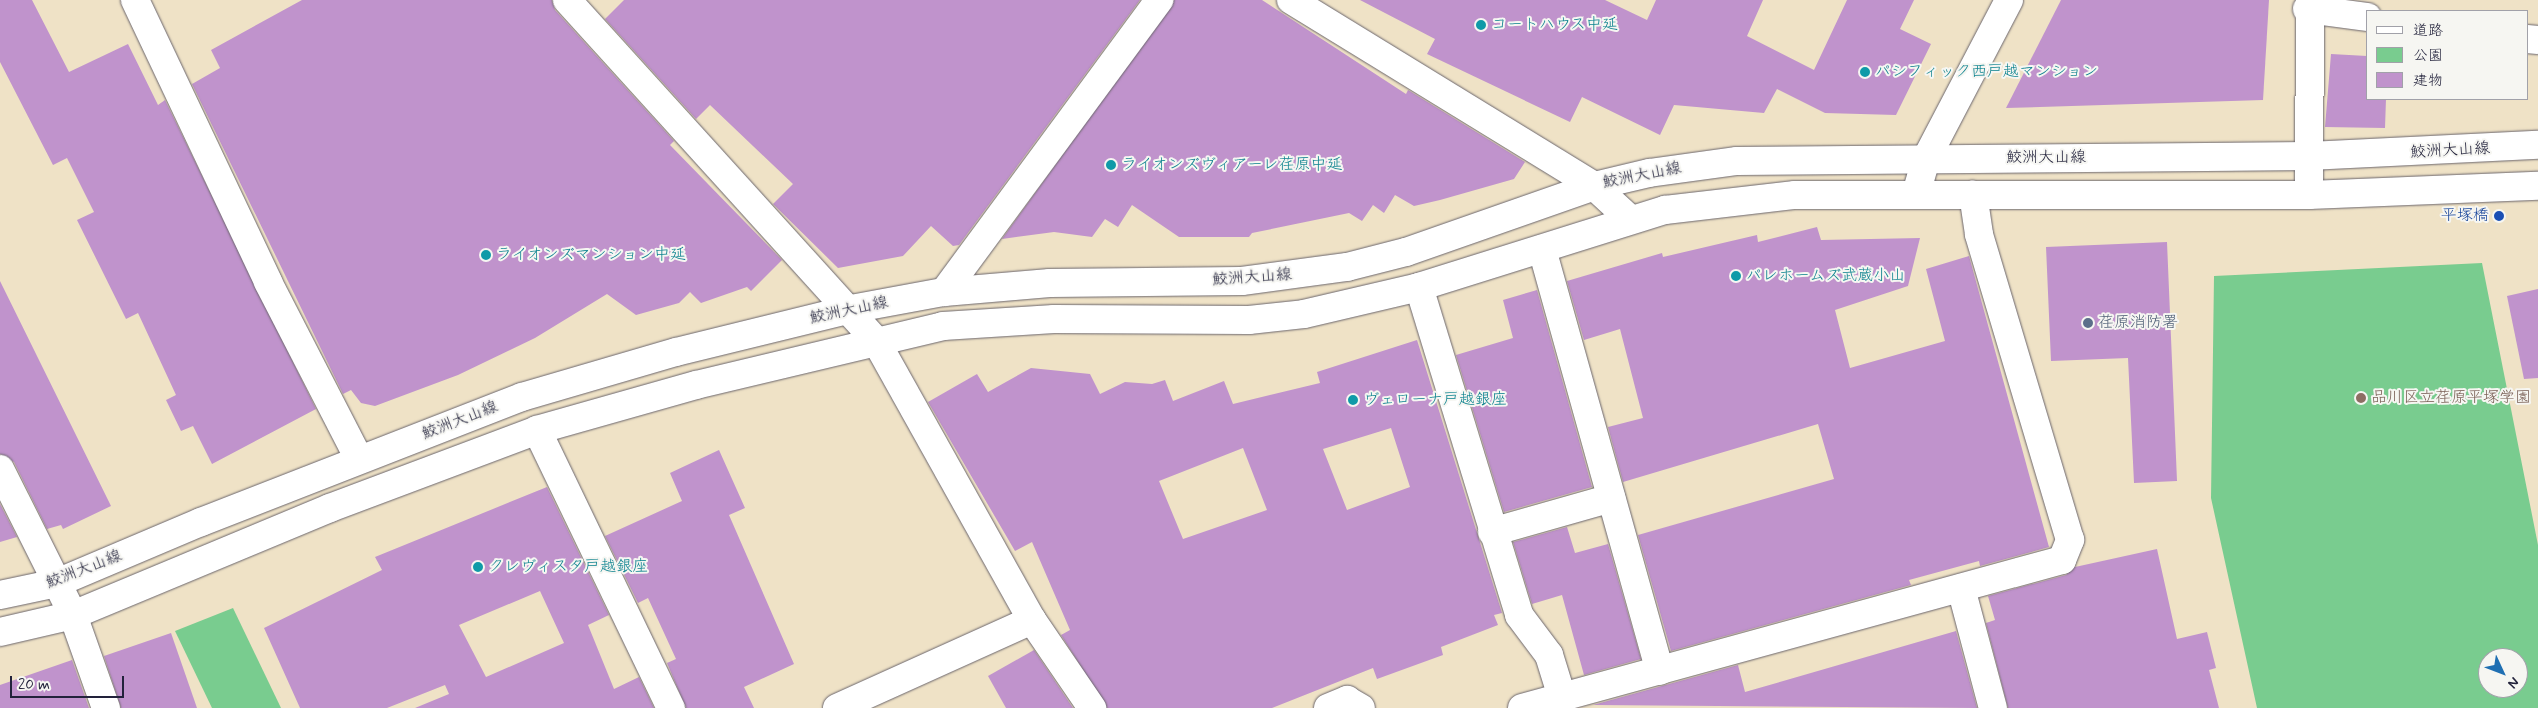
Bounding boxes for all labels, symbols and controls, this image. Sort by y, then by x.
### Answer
legend [2366,10,2528,100]
place label: コートハウス中延 [1491,15,1619,35]
marker: コートハウス中延 [1475,19,1487,31]
text: 道路 [2413,21,2443,41]
text: 公園 [2413,46,2443,66]
place label: パシフィック西戸越マンション [1875,62,2099,82]
marker: パシフィック西戸越マンション [1859,66,1871,78]
text: 建物 [2413,71,2443,91]
street label: 鮫洲大山線 [2410,139,2490,163]
street label: 鮫洲大山線 [2006,148,2086,168]
place label: ライオンズヴィアーレ荏原中延 [1121,155,1344,175]
marker: ライオンズヴィアーレ荏原中延 [1105,159,1117,171]
street label: 鮫洲大山線 [1601,159,1683,193]
place label: 平塚橋 [2441,206,2489,226]
marker: 平塚橋 [2493,210,2505,222]
place label: ライオンズマンション中延 [496,245,688,265]
marker: ライオンズマンション中延 [480,249,492,261]
street label: 鮫洲大山線 [1211,266,1293,290]
place label: パレホームズ武蔵小山 [1746,266,1906,286]
marker: パレホームズ武蔵小山 [1730,270,1742,282]
street label: 鮫洲大山線 [808,293,890,329]
place label: 荏原消防署 [2098,313,2178,333]
marker: 荏原消防署 [2082,317,2094,329]
place label: 品川区立荏原平塚学園 [2371,388,2531,408]
place label: ヴェローナ戸越銀座 [1363,390,1507,410]
marker: 品川区立荏原平塚学園 [2355,392,2367,404]
marker: ヴェローナ戸越銀座 [1347,394,1359,406]
street label: 鮫洲大山線 [419,398,501,444]
street label: 鮫洲大山線 [43,547,125,593]
place label: クレヴィスタ戸越銀座 [488,557,648,577]
marker: クレヴィスタ戸越銀座 [472,561,484,573]
north arrow [2478,648,2528,698]
scale bar [12,666,126,698]
text: N [2503,673,2523,692]
text: 20 m [18,675,50,695]

